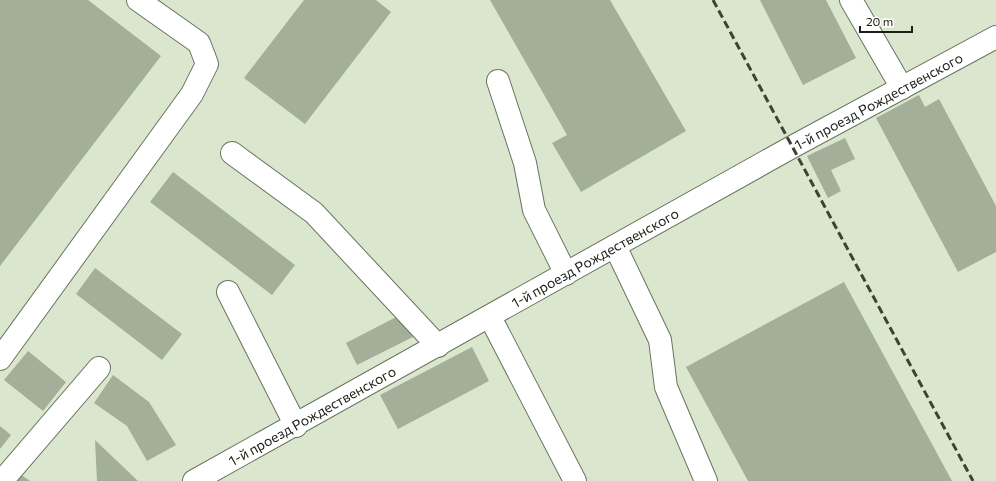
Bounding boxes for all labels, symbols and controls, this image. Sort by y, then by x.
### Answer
scale bar [860,8,912,34]
text: 20 m [866,14,893,28]
street label: 1-й проезд Рождественского [791,48,965,153]
street label: 1-й проезд Рождественского [508,204,681,311]
street label: 1-й проезд Рождественского [225,362,398,469]

